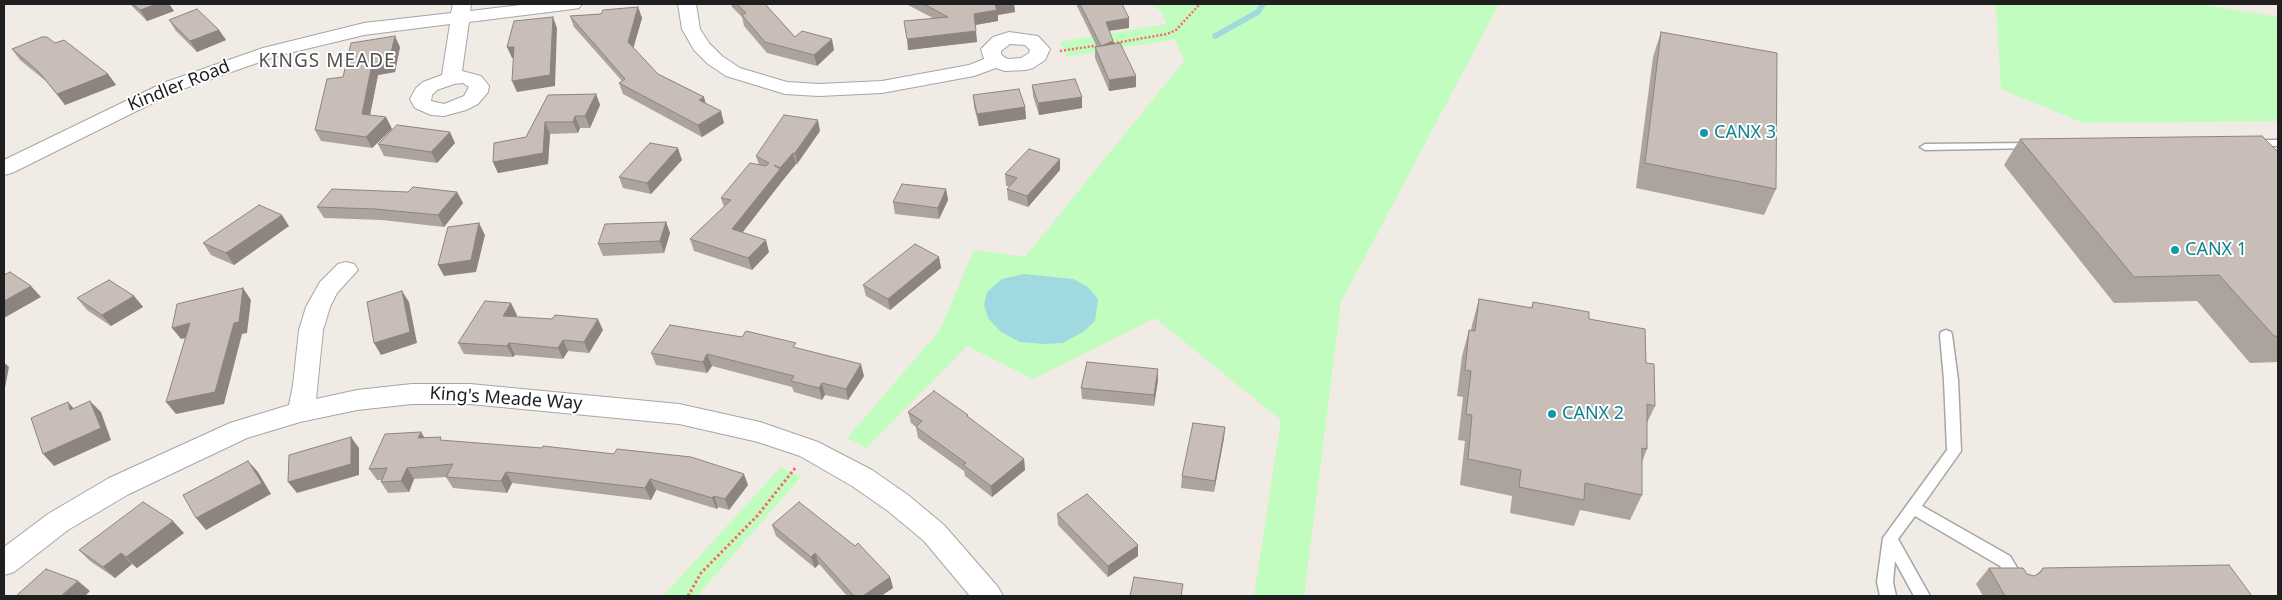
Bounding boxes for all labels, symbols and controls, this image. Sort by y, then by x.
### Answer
district label: KINGS MEADE [257,51,397,73]
street label: Kindler Road [125,56,233,116]
place label: CANX 3 [1714,122,1776,144]
marker: CANX 3 [1698,127,1710,139]
place label: CANX 1 [2185,239,2247,261]
marker: CANX 1 [2169,244,2181,256]
street label: King's Meade Way [429,383,583,415]
place label: CANX 2 [1562,403,1624,425]
marker: CANX 2 [1546,408,1558,420]

